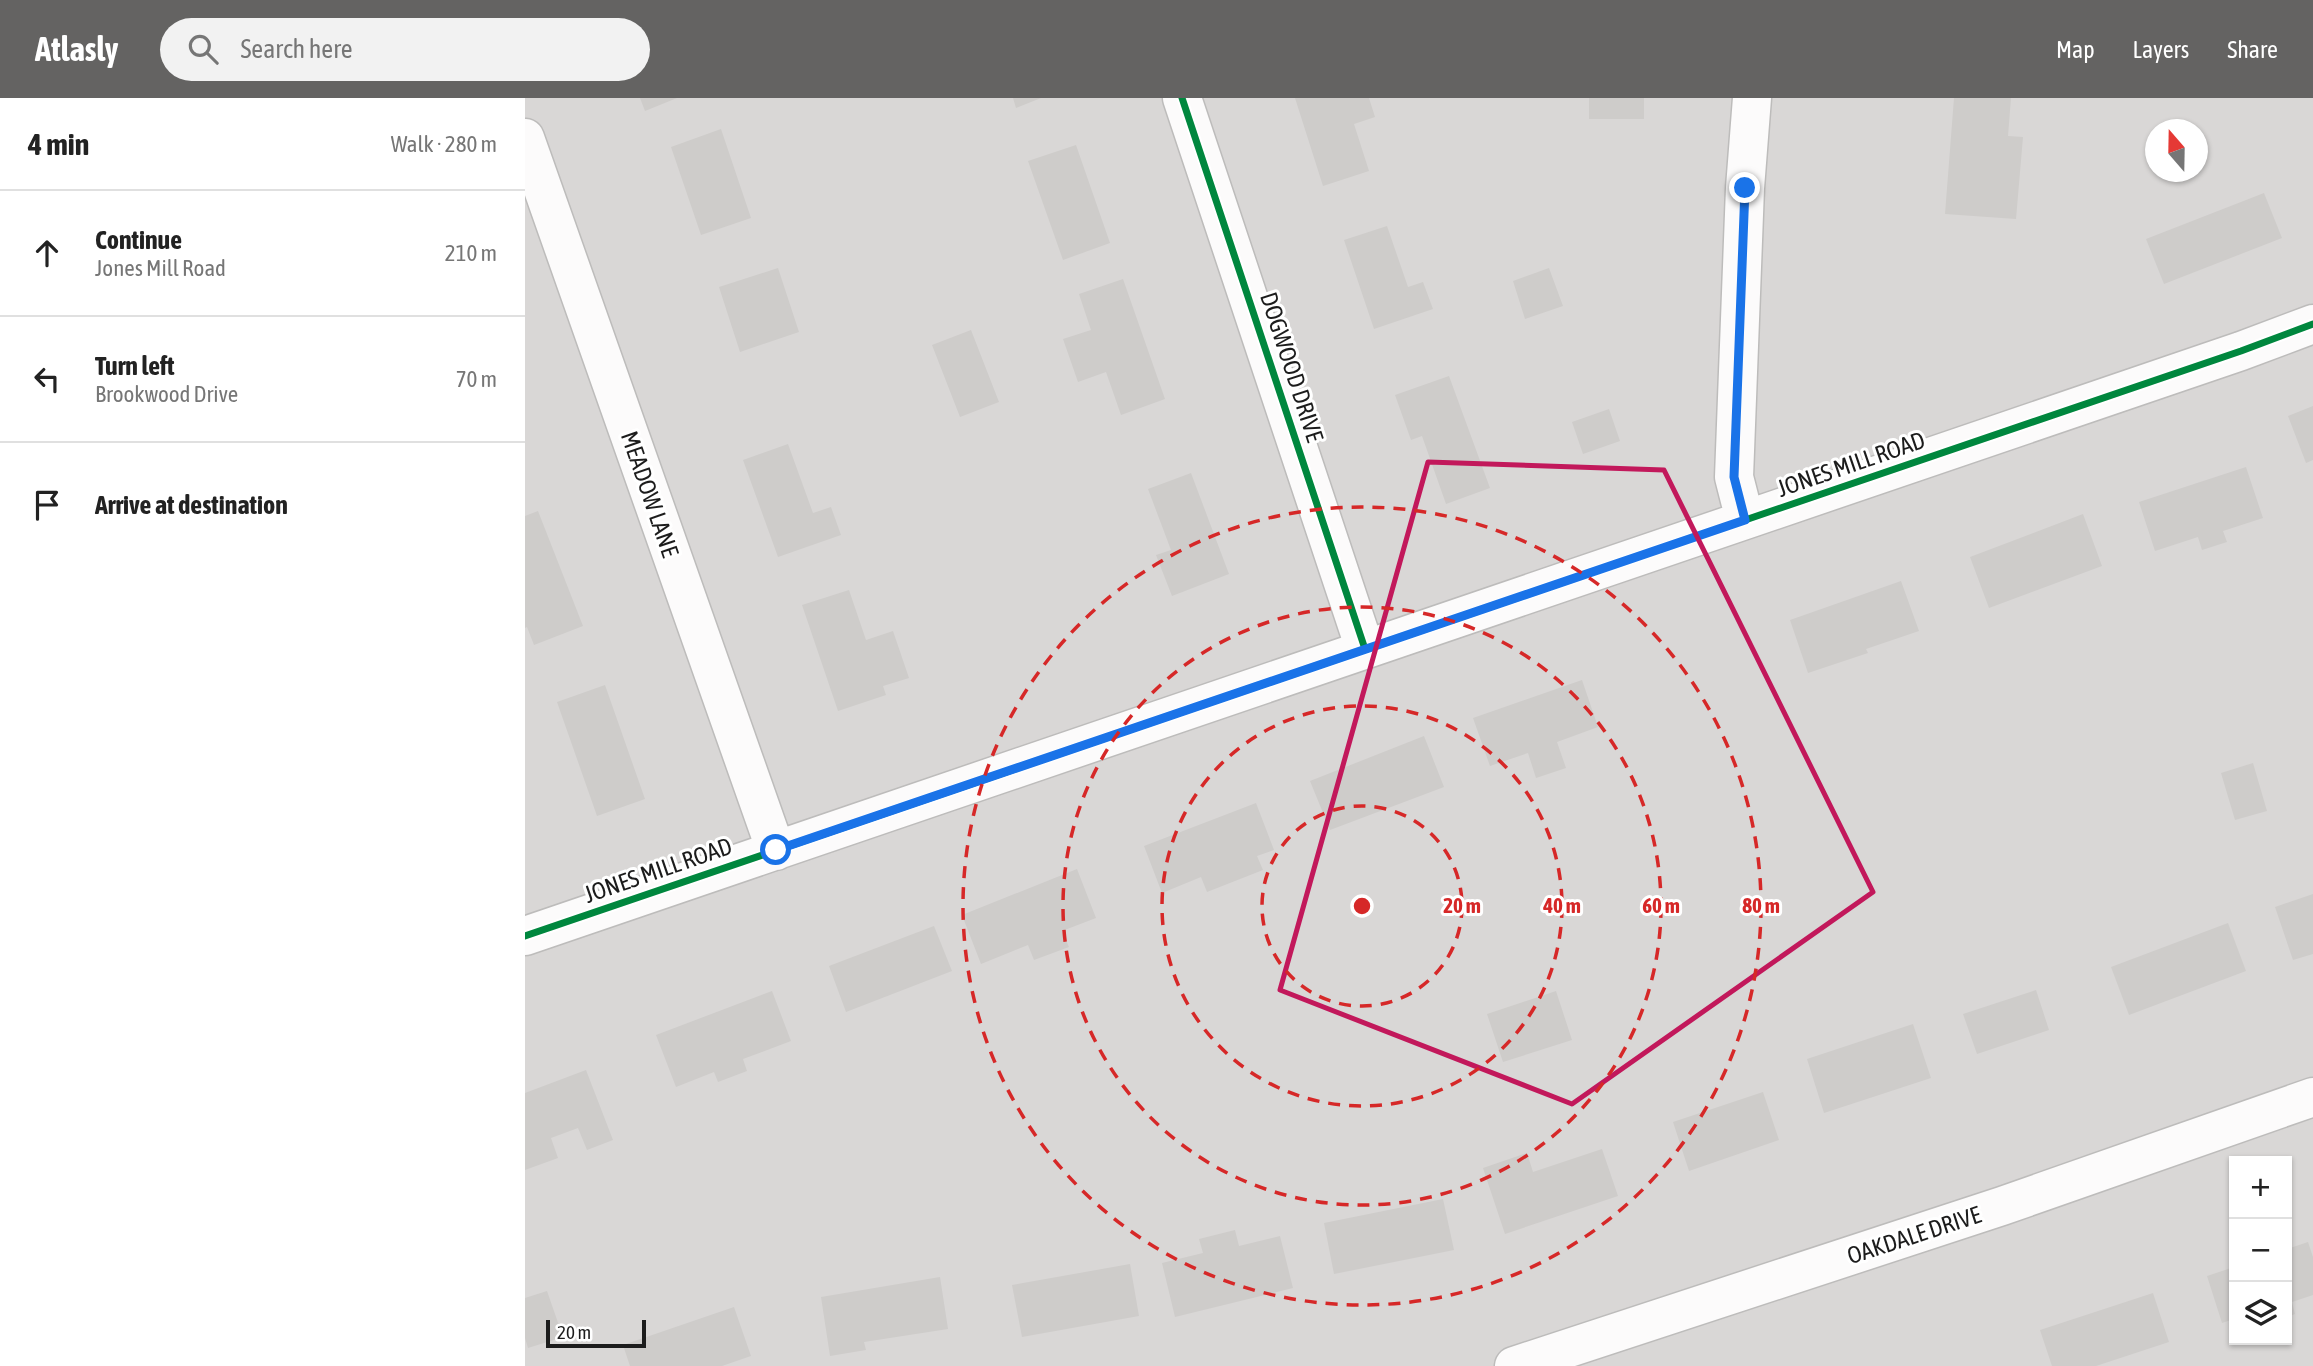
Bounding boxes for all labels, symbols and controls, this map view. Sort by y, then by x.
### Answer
search box [160,18,650,81]
text: Atlasly [35,30,118,68]
icon: search [184,30,222,68]
text: Search here [240,34,353,64]
text: Map [2056,36,2095,63]
text: Layers [2133,36,2189,63]
text: Share [2227,36,2278,63]
north arrow [2145,119,2208,182]
text: 4 min [28,127,89,161]
text: Walk · 280 m [391,131,497,157]
route end [1729,172,1760,203]
text: Continue [95,225,182,255]
icon: ahead [28,234,66,272]
text: 210 m [445,240,497,266]
text: Jones Mill Road [95,255,226,281]
street label: DOGWOOD DRIVE [1255,289,1329,445]
text: Turn left [95,351,175,381]
icon: left [28,360,66,398]
text: 70 m [456,366,497,392]
text: Brookwood Drive [95,381,238,407]
street label: JONES MILL ROAD [1774,426,1928,502]
street label: MEADOW LANE [616,427,684,561]
icon: arrive [28,486,66,524]
text: Arrive at destination [95,490,288,520]
street label: JONES MILL ROAD [581,832,735,908]
route start [760,834,791,865]
text: 20 m [1443,893,1481,917]
text: 40 m [1542,893,1581,917]
text: 60 m [1642,893,1680,917]
text: 80 m [1742,893,1780,917]
centre of rings [1350,894,1374,918]
map controls [2229,1156,2292,1345]
button: + [2229,1156,2292,1219]
street label: OAKDALE DRIVE [1844,1201,1984,1269]
button: − [2229,1219,2292,1282]
button: layers [2229,1282,2292,1345]
scale bar [546,1317,646,1349]
text: 20 m [557,1321,591,1343]

